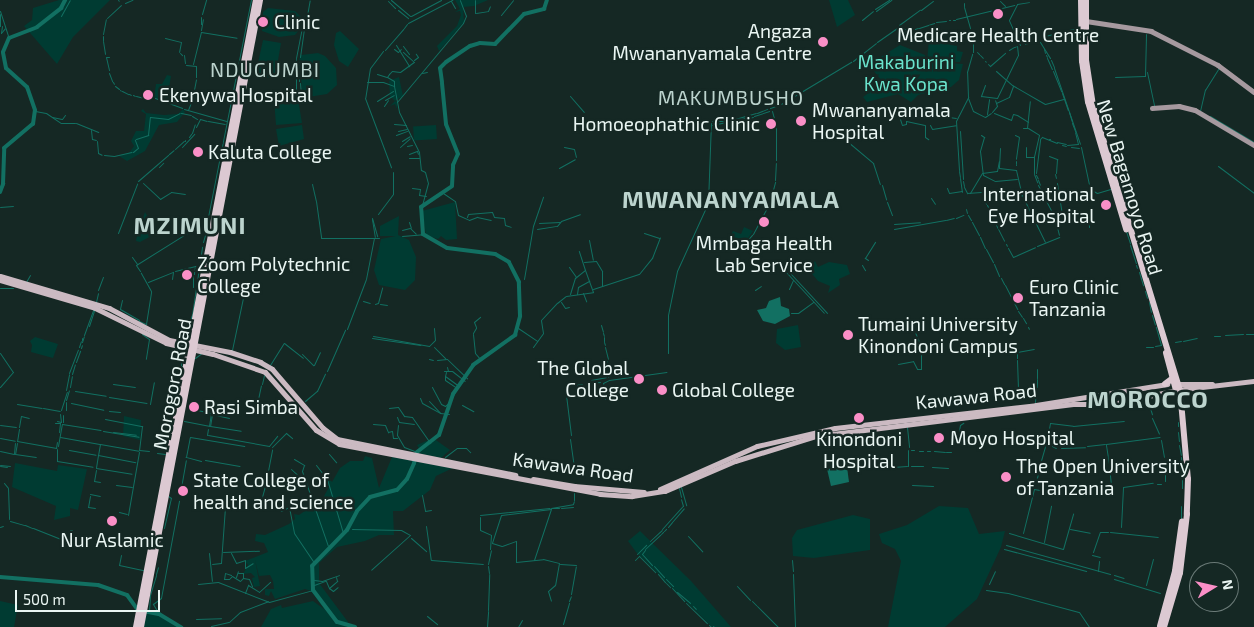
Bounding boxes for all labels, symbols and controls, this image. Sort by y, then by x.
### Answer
marker: Medicare Health Centre [991,7,1005,21]
place label: Clinic [274,11,320,33]
marker: Clinic [256,15,270,29]
place label: Angaza Mwananyamala Centre [612,20,812,64]
place label: Medicare Health Centre [897,24,1099,46]
marker: Angaza Mwananyamala Centre [816,35,830,49]
park label: Makaburini Kwa Kopa [858,51,954,95]
district label: NDUGUMBI [209,57,321,81]
place label: Ekenywa Hospital [159,84,313,106]
district label: MAKUMBUSHO [657,85,805,109]
marker: Ekenywa Hospital [141,88,155,102]
street label: New Bagamoyo Road [1092,96,1168,278]
place label: Mwananyamala Hospital [812,99,951,143]
place label: Homoeophathic Clinic [573,113,760,135]
marker: Mwananyamala Hospital [794,114,808,128]
marker: Homoeophathic Clinic [764,117,778,131]
place label: Kaluta College [208,141,332,163]
marker: Kaluta College [192,146,204,158]
place label: International Eye Hospital [983,183,1095,227]
district label: MWANANYAMALA [621,185,841,213]
marker: International Eye Hospital [1099,198,1113,212]
district label: MZIMUNI [133,211,247,239]
marker: Mmbaga Health Lab Service [757,215,771,229]
place label: Mmbaga Health Lab Service [696,232,832,276]
place label: Zoom Polytechnic College [197,253,350,297]
marker: Zoom Polytechnic College [181,269,193,281]
place label: Euro Clinic Tanzania [1029,276,1119,320]
marker: Euro Clinic Tanzania [1011,291,1025,305]
place label: Tumaini University Kinondoni Campus [858,313,1018,357]
street label: Morogoro Road [148,317,196,451]
marker: Tumaini University Kinondoni Campus [842,329,854,341]
place label: The Global College [537,357,629,401]
marker: The Global College [633,373,645,385]
street label: Kawawa Road [914,378,1038,414]
place label: Global College [672,379,795,401]
marker: Global College [656,384,668,396]
district label: MOROCCO [1086,385,1210,413]
place label: Rasi Simba [204,396,298,418]
marker: Rasi Simba [188,401,200,413]
marker: Kinondoni Hospital [852,411,866,425]
place label: Moyo Hospital [950,427,1074,449]
place label: Kinondoni Hospital [816,428,902,472]
marker: Moyo Hospital [932,431,946,445]
street label: Kawawa Road [511,447,635,487]
place label: The Open University of Tanzania [1016,455,1190,499]
place label: State College of health and science [193,469,354,513]
marker: The Open University of Tanzania [1000,471,1012,483]
marker: State College of health and science [177,485,189,497]
marker: Nur Aslamic [106,515,118,527]
place label: Nur Aslamic [60,529,164,551]
north arrow [1189,562,1239,612]
text: N [1219,578,1238,591]
scale bar [18,580,162,612]
text: 500 m [23,590,66,608]

